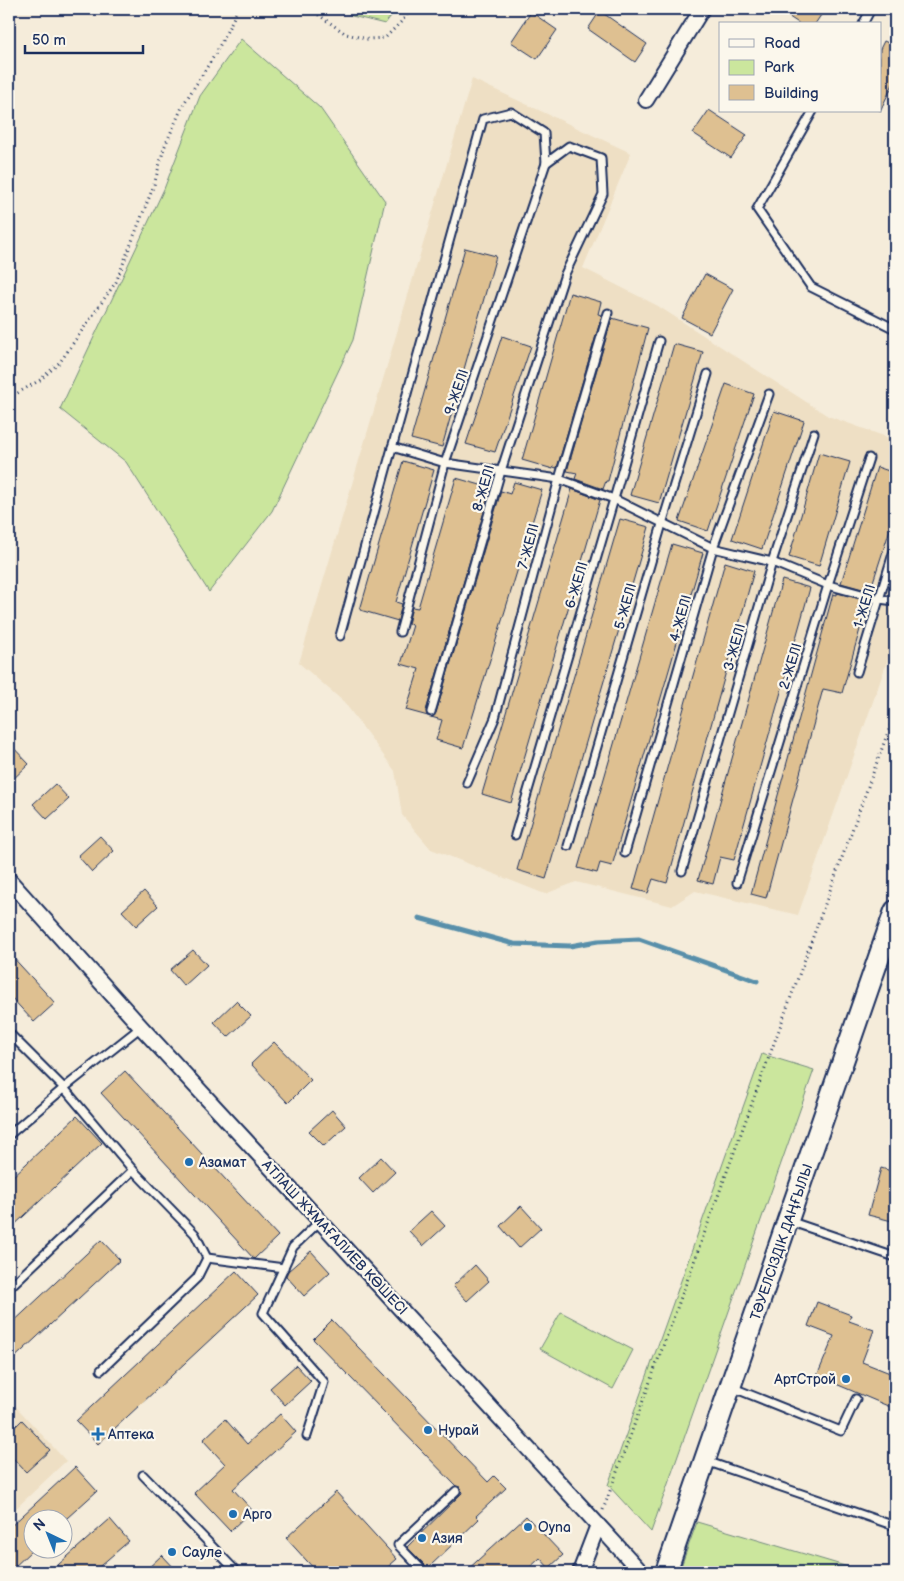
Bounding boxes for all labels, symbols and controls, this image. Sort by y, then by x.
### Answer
scale bar [25,22,142,54]
legend [719,22,882,112]
text: 50 m [32,31,66,50]
text: Road [764,34,800,53]
text: Park [764,58,795,77]
text: Building [764,84,819,103]
street label: 9-ЖЕЛІ [441,367,472,417]
street label: 8-ЖЕЛІ [469,463,498,513]
street label: 7-ЖЕЛІ [514,522,543,571]
street label: 6-ЖЕЛІ [561,560,592,611]
street label: 5-ЖЕЛІ [611,581,640,631]
street label: 1-ЖЕЛІ [850,582,879,630]
street label: 4-ЖЕЛІ [666,593,695,644]
street label: 3-ЖЕЛІ [720,622,749,673]
street label: 2-ЖЕЛІ [775,641,806,691]
place label: Азамат [198,1154,247,1171]
marker: Азамат [183,1156,195,1168]
street label: АТЛАШ ЖҰМАҒАЛИЕВ КӨШЕСІ [258,1156,411,1318]
street label: ТӘУЕЛСІЗДІК ДАҢҒЫЛЫ [747,1162,816,1323]
place label: АртСтрой [773,1371,836,1388]
marker: АртСтрой [840,1373,852,1385]
place label: Нурай [438,1422,479,1439]
marker: Нурай [422,1424,434,1436]
place label: Аптека [107,1426,155,1443]
marker: Аптека [92,1428,104,1440]
place label: Арго [242,1506,272,1523]
north arrow [22,1508,72,1558]
marker: Арго [227,1508,239,1520]
text: N [30,1515,49,1535]
place label: Oyna [538,1519,571,1536]
marker: Oyna [522,1521,534,1533]
place label: Азия [431,1530,463,1547]
marker: Азия [416,1532,428,1544]
place label: Сауле [182,1544,222,1561]
marker: Сауле [166,1546,178,1558]

